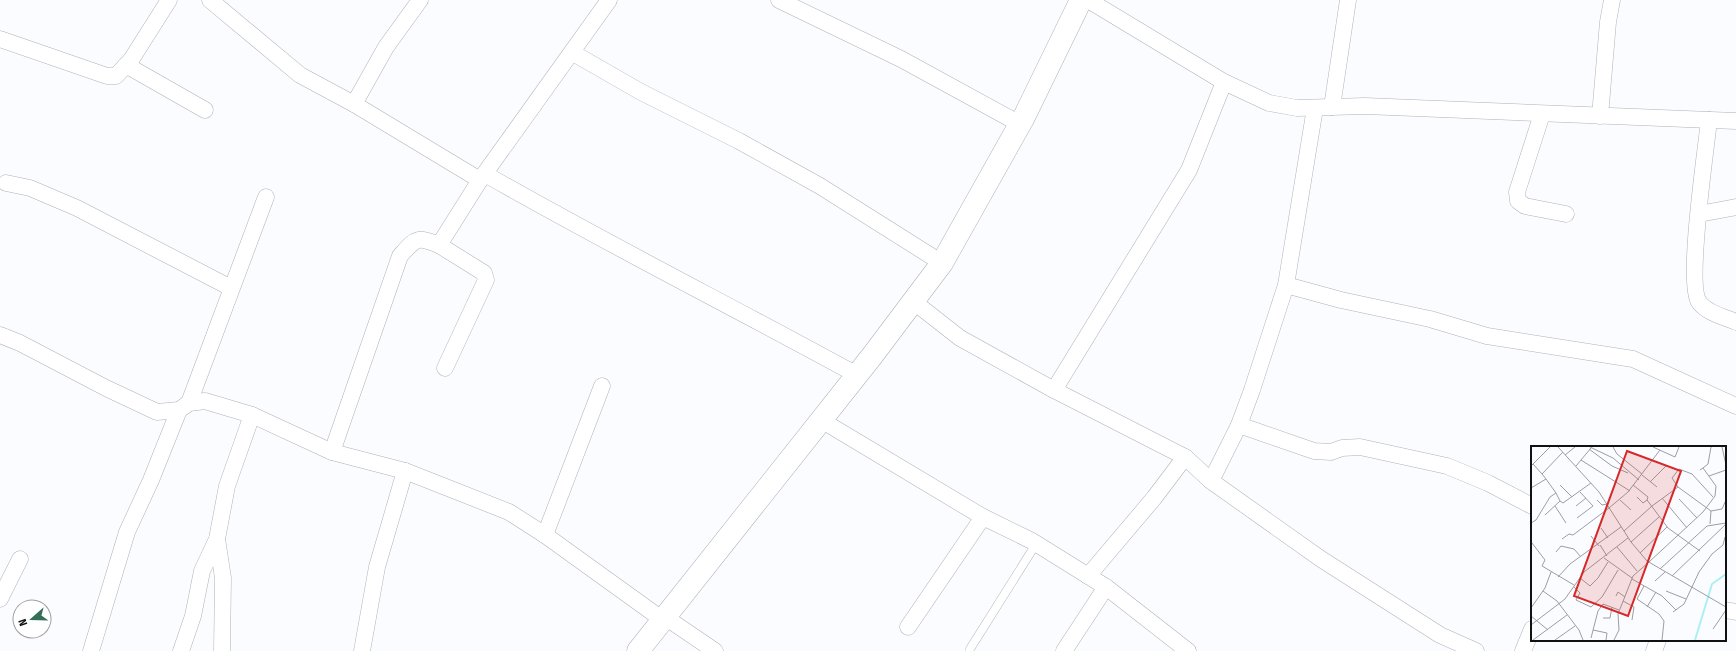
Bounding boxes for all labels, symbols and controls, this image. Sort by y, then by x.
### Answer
inset map [1531,446,1726,641]
north arrow [12,599,52,639]
text: N [16,617,30,628]

